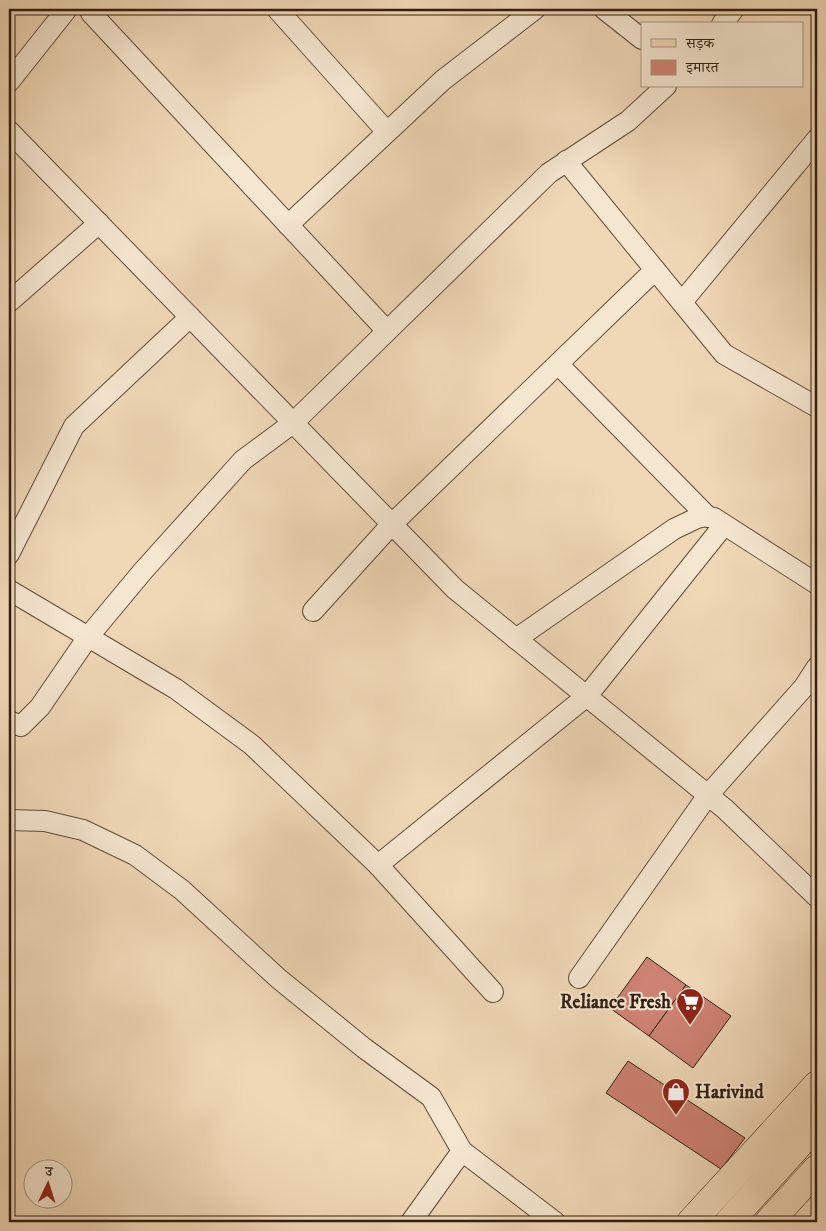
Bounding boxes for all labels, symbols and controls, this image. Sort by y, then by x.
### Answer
legend [641,22,804,88]
text: सड़क [685,34,715,53]
text: इमारत [685,58,720,77]
supermarket icon: Reliance Fresh [675,987,705,1026]
place label: Reliance Fresh [560,991,672,1014]
shop icon: Harivind [661,1077,691,1116]
place label: Harivind [695,1081,764,1104]
north arrow [22,1158,72,1208]
text: उ [44,1163,54,1181]

